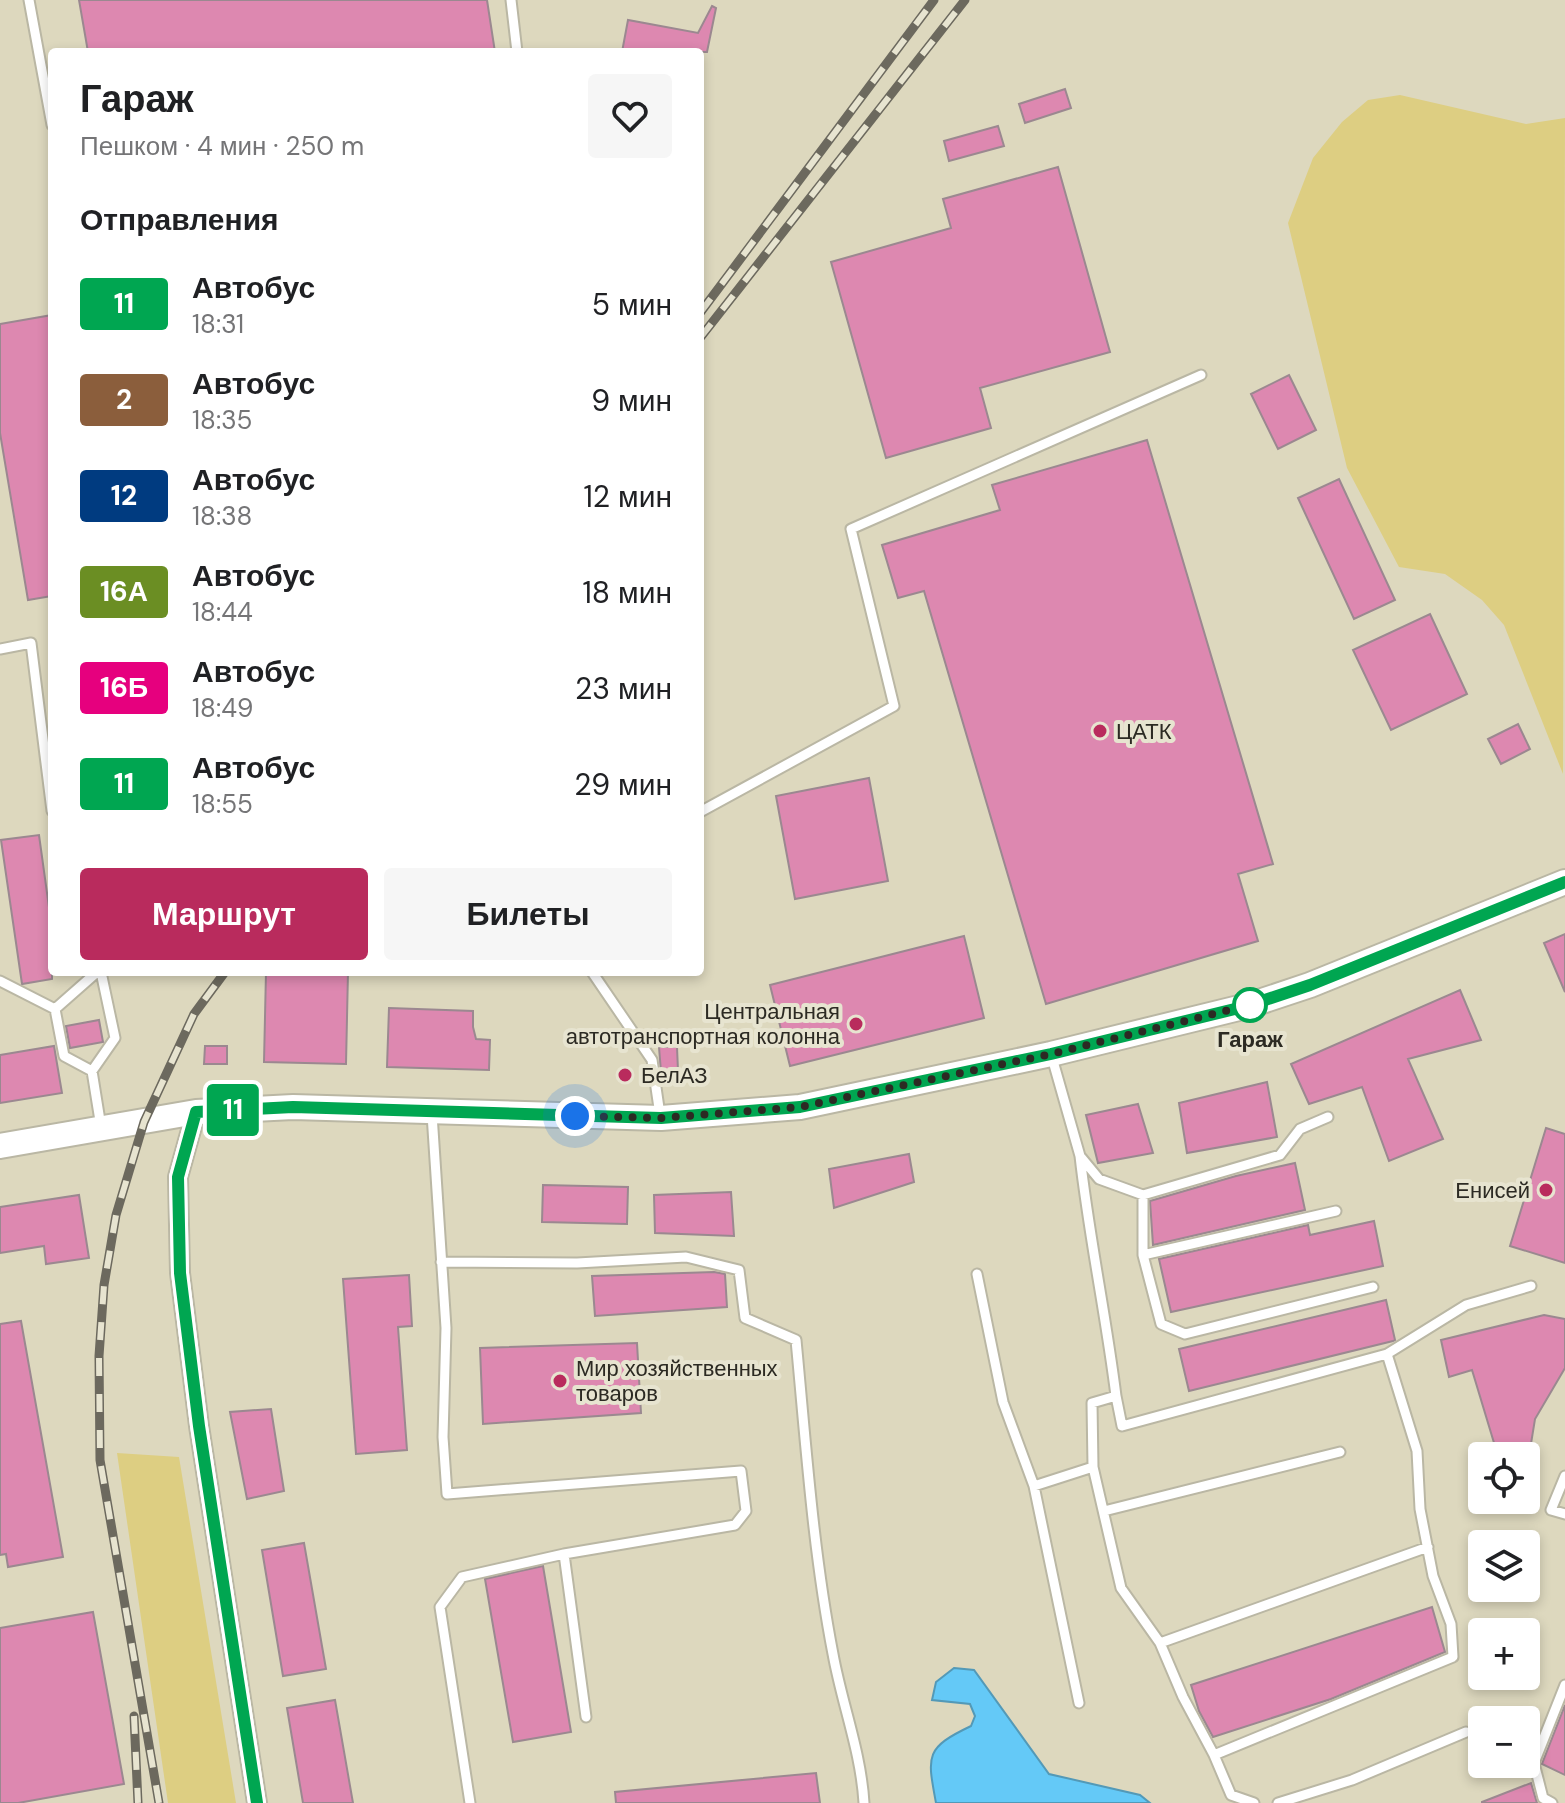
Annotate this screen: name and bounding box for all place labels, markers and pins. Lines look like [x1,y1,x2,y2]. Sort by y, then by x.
place label: ЦАТК [1116,717,1172,746]
marker: ЦАТК [1091,722,1109,740]
marker: Гараж [1233,988,1267,1022]
place label: Центральная автотранспортная колонна [566,997,841,1051]
marker: Центральная автотранспортная колонна [847,1015,865,1033]
place label: Гараж [1217,1025,1283,1054]
place label: БелАЗ [641,1061,708,1090]
marker: БелАЗ [616,1066,634,1084]
place label: Енисей [1455,1176,1530,1205]
marker: Енисей [1537,1181,1555,1199]
place label: Мир хозяйственных товаров [576,1354,778,1408]
marker: Мир хозяйственных товаров [551,1372,569,1390]

